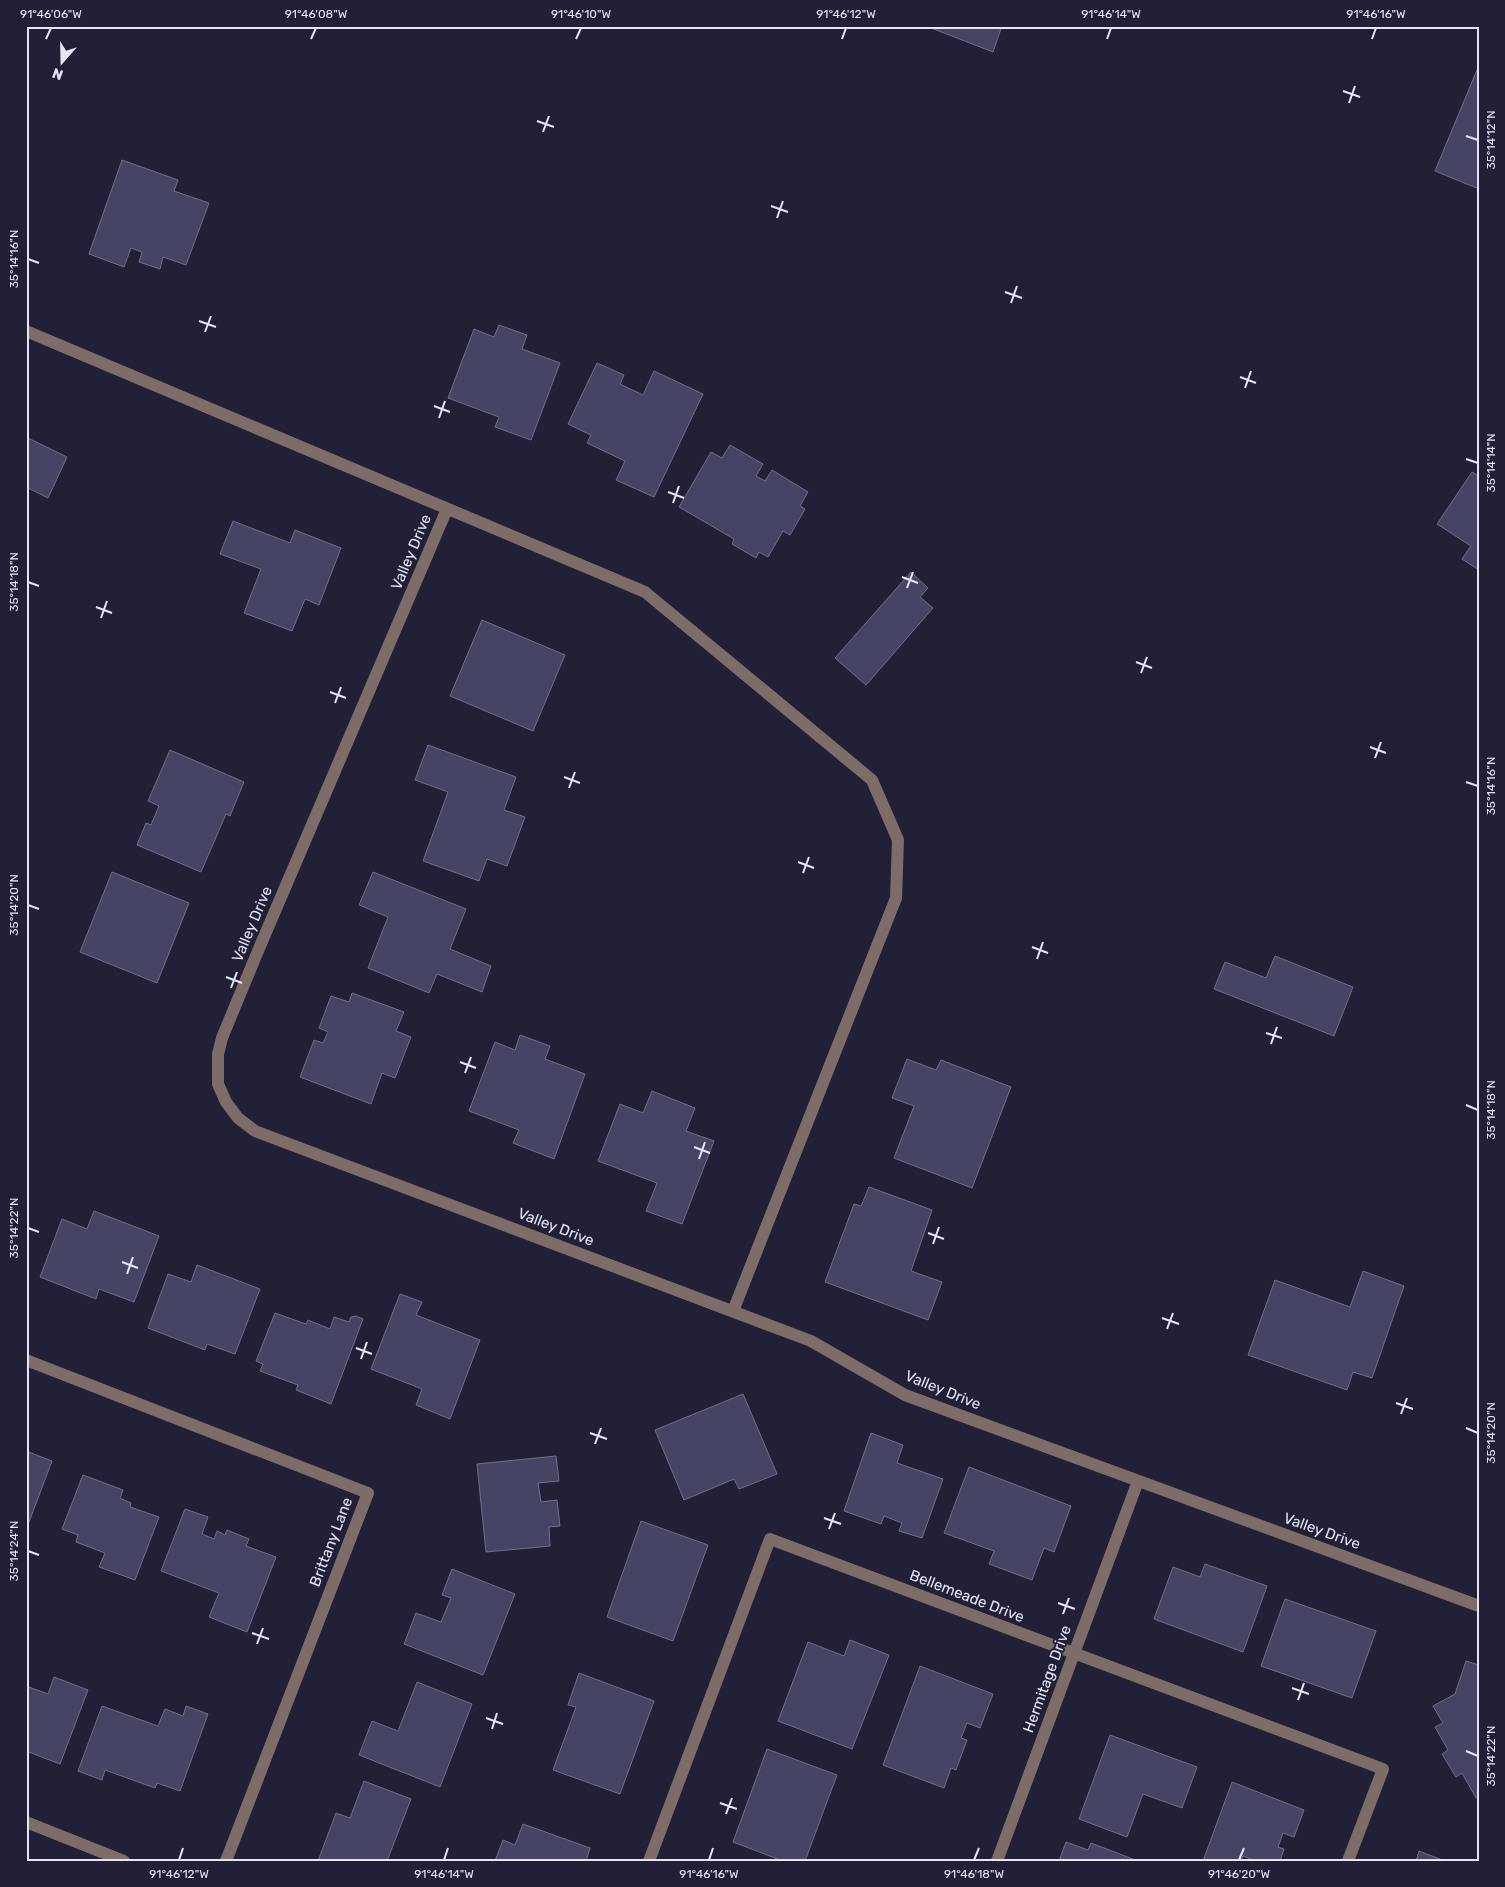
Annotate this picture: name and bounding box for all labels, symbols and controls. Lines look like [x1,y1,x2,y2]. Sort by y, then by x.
text: 91°46'06"W [20,7,82,21]
text: 91°46'08"W [285,7,348,21]
text: 91°46'10"W [551,7,611,21]
text: 91°46'12"W [816,7,876,21]
text: 91°46'14"W [1081,7,1141,21]
text: 91°46'16"W [1346,7,1406,21]
north arrow [38,38,88,88]
text: N [50,64,65,83]
text: 35°14'12"N [1484,111,1498,169]
text: 35°14'16"N [7,230,21,288]
text: 35°14'14"N [1484,433,1498,493]
street label: Valley Drive [387,512,435,592]
text: 35°14'18"N [7,552,21,612]
text: 35°14'16"N [1484,757,1498,815]
text: 35°14'20"N [7,874,21,936]
street label: Valley Drive [228,884,276,964]
text: 35°14'18"N [1484,1080,1498,1140]
text: 35°14'22"N [7,1198,21,1258]
street label: Valley Drive [515,1204,597,1250]
street label: Valley Drive [902,1367,984,1413]
text: 35°14'20"N [1484,1402,1498,1464]
street label: Brittany Lane [306,1495,356,1589]
street label: Valley Drive [1281,1509,1363,1553]
text: 35°14'24"N [7,1521,21,1581]
street label: Bellemeade Drive [907,1566,1027,1626]
street label: Hermitage Drive [1019,1623,1075,1735]
text: 35°14'22"N [1484,1726,1498,1786]
text: 91°46'12"W [149,1867,209,1881]
text: 91°46'14"W [414,1867,474,1881]
text: 91°46'16"W [679,1867,739,1881]
text: 91°46'18"W [944,1867,1004,1881]
text: 91°46'20"W [1208,1867,1270,1881]

